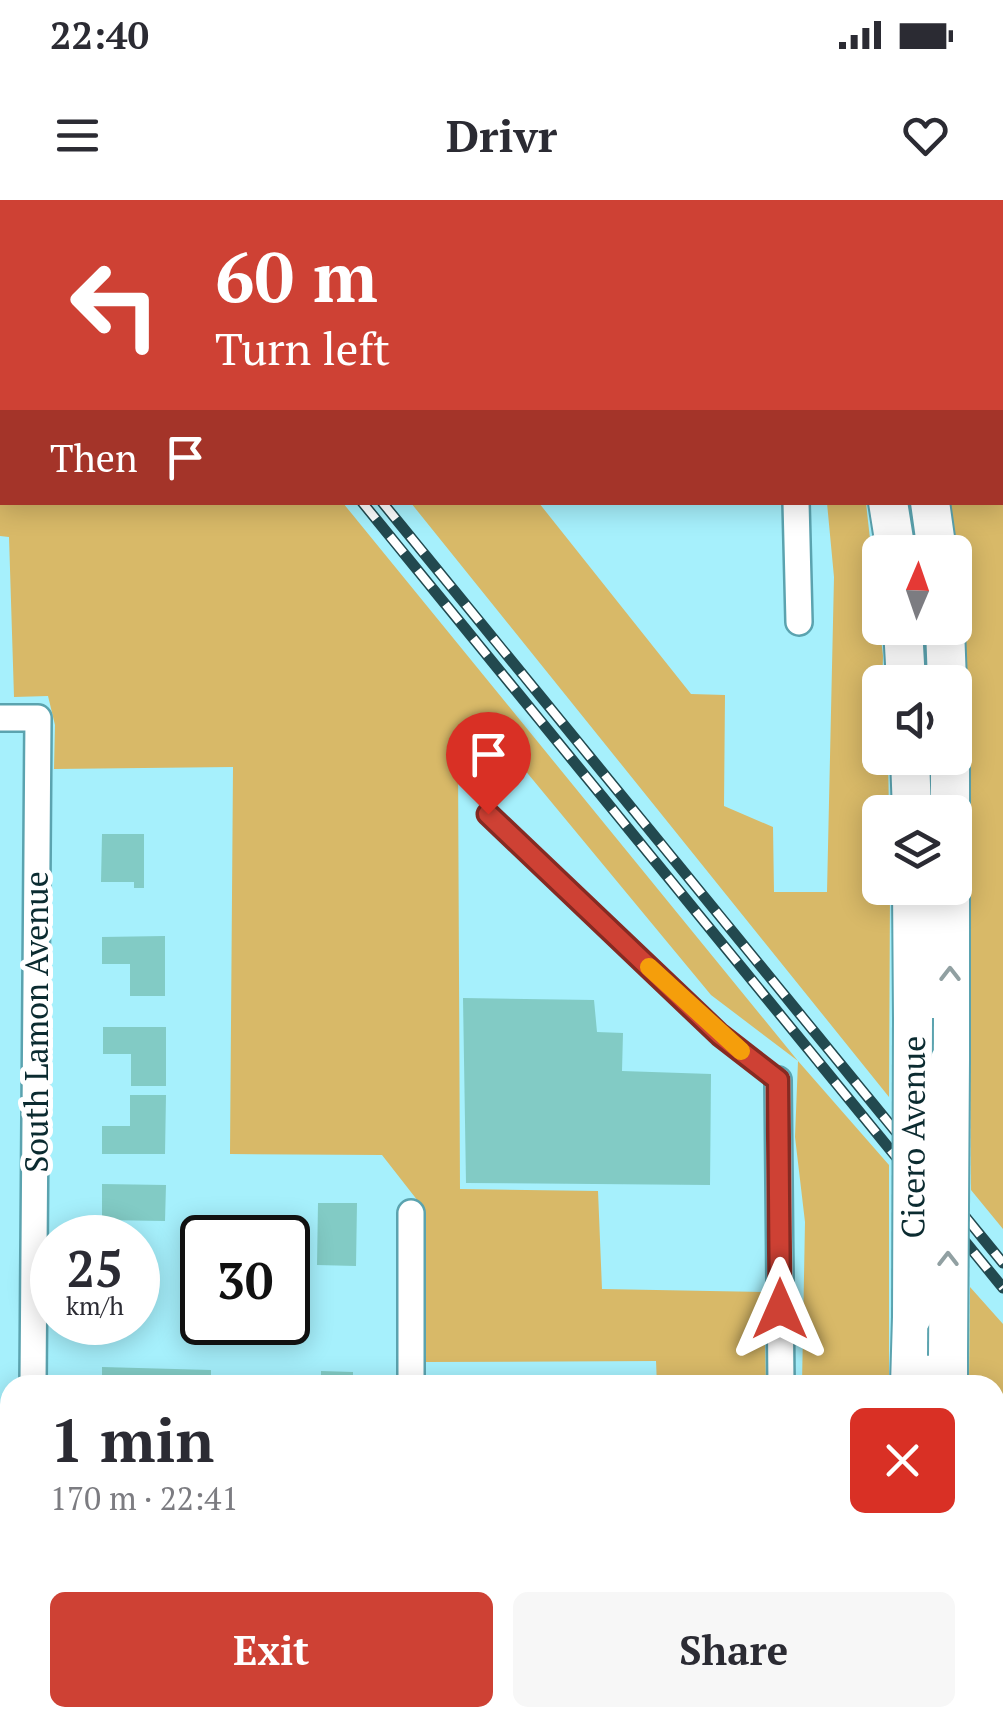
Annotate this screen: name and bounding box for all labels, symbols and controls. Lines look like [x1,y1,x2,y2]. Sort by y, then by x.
text: 22:40 [50,10,149,60]
text: Drivr [446,105,557,165]
icon: menu [50,108,105,163]
icon: heart [898,108,953,163]
text: 60 m [215,229,378,322]
icon: left [50,240,180,370]
text: Turn left [215,318,390,378]
icon: arrive [158,430,213,485]
text: Then [50,433,138,483]
north arrow [862,535,972,645]
map controls [862,535,972,905]
button: sound [862,665,972,775]
pin [446,712,531,815]
icon: arrive [461,727,516,782]
button: layers [862,795,972,905]
street label: South Lamon Avenue [15,871,57,1173]
one-way arrow [939,965,961,980]
street label: Cicero Avenue [891,1036,934,1238]
speed limit sign: 30 [180,1215,310,1345]
text: 25 [67,1235,123,1301]
one-way arrow [938,1250,959,1266]
position arrow [728,1257,832,1361]
text: km/h [66,1289,124,1322]
text: 1 min [50,1400,214,1479]
button: close [850,1408,955,1513]
text: 170 m · 22:41 [50,1477,238,1519]
button: Exit [50,1592,493,1707]
button: Share [513,1592,955,1707]

